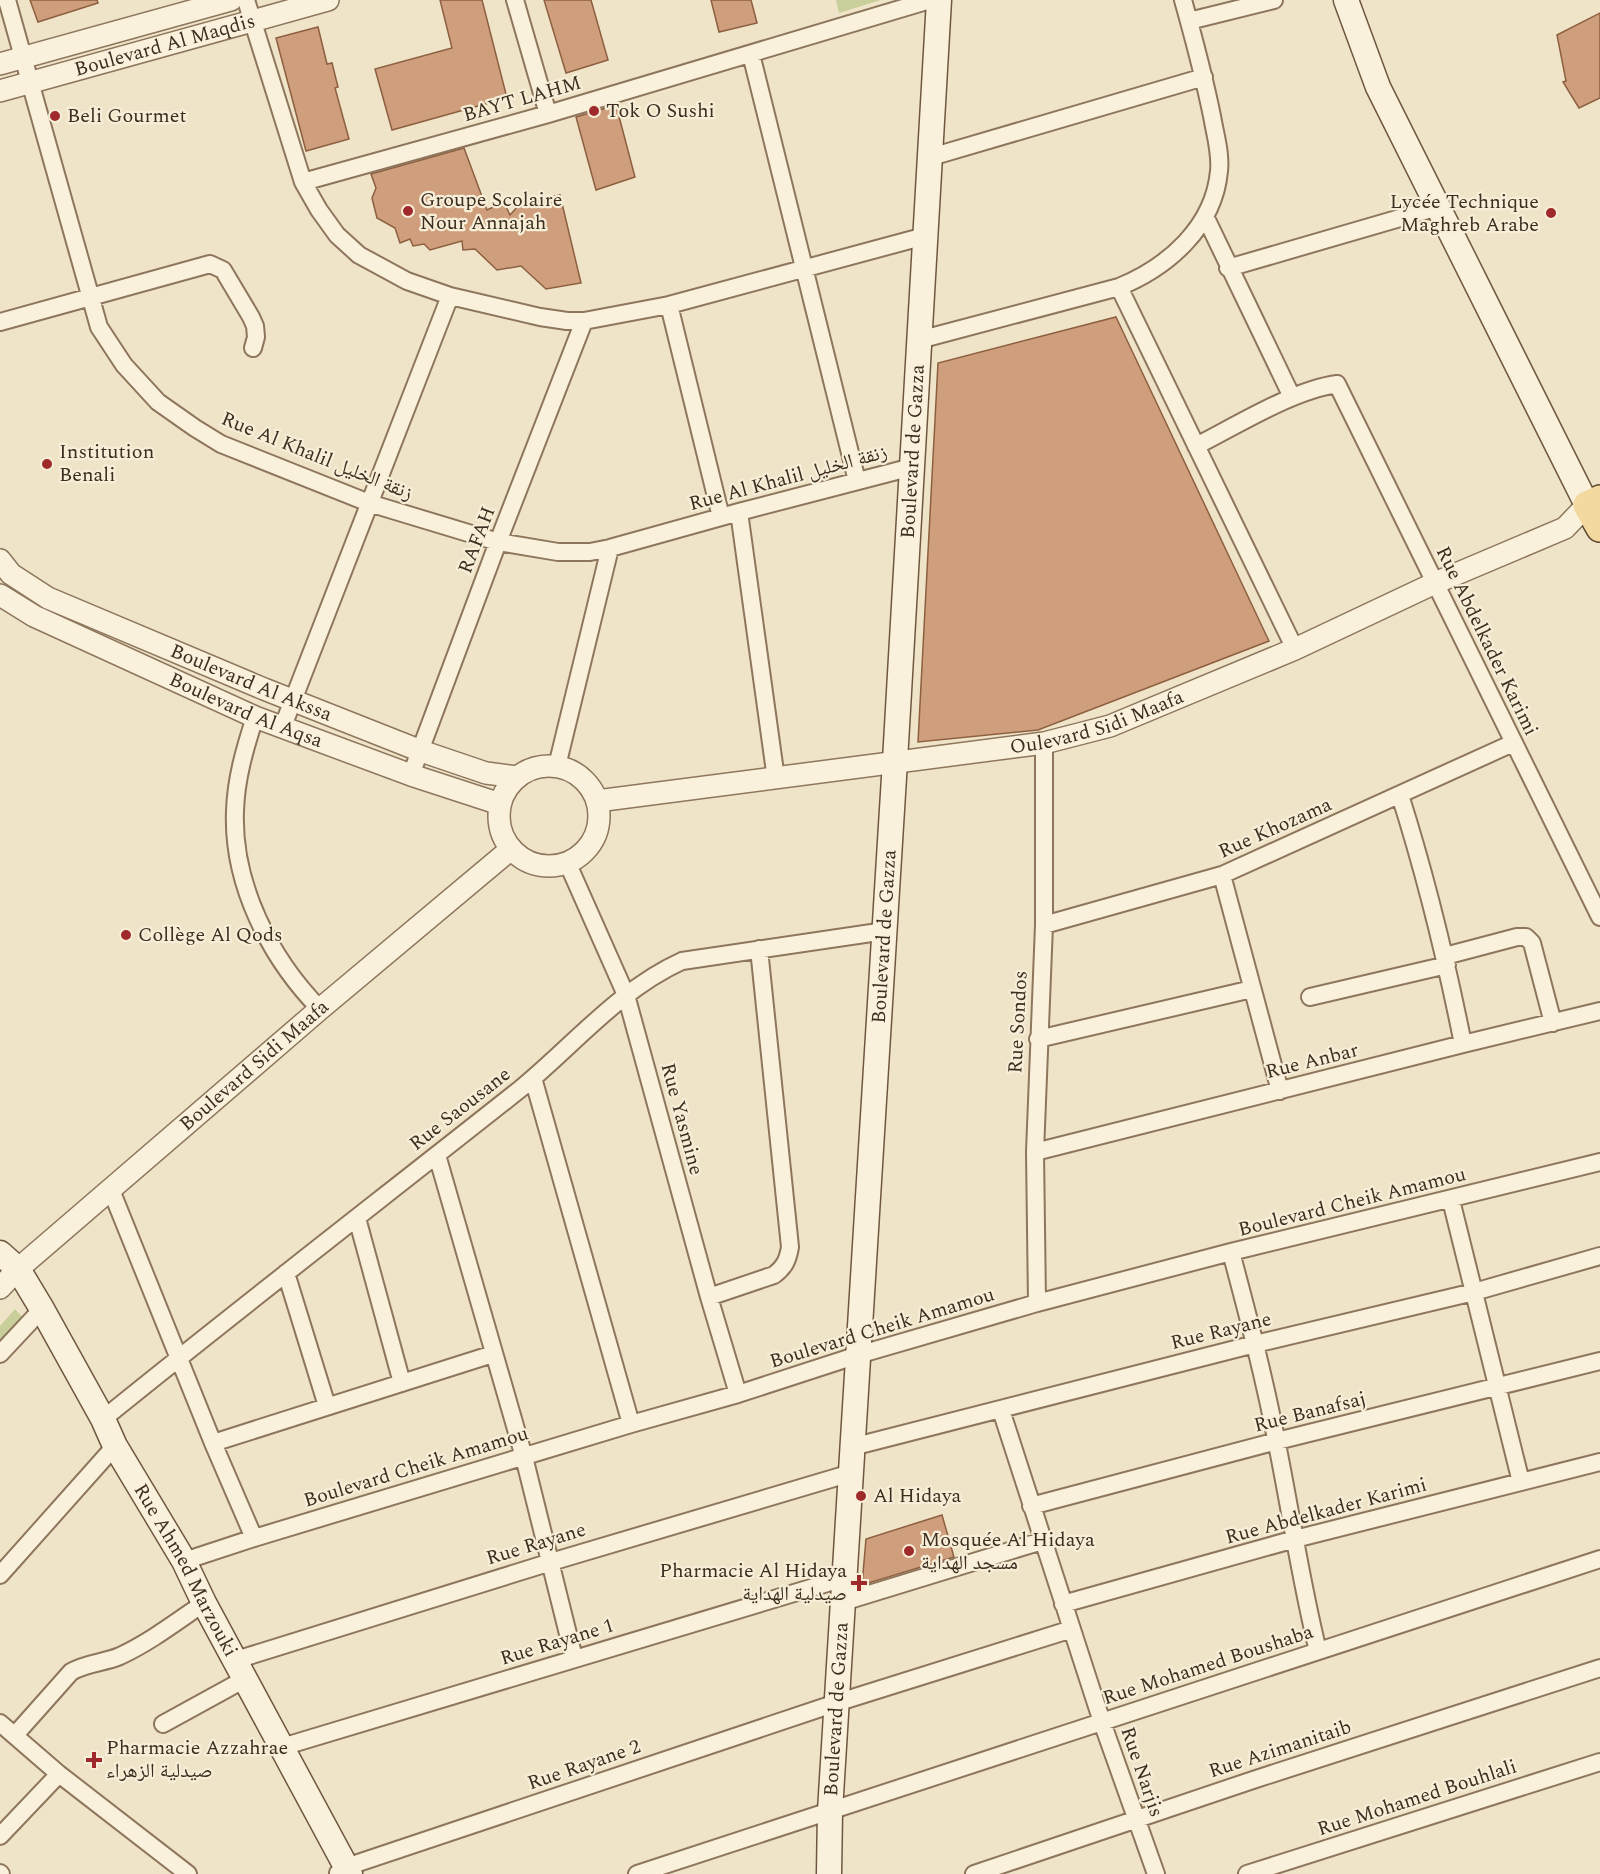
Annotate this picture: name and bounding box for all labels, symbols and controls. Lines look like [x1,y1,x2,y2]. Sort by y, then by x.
street label: Boulevard Al Maqdis [71,6,259,85]
street label: BAYT LAHM [459,68,585,130]
place label: Tok O Sushi [606,96,715,126]
place label: Beli Gourmet [67,101,186,131]
marker: Tok O Sushi [587,104,601,118]
marker: Beli Gourmet [48,109,62,123]
place label: Groupe Scolaire Nour Annajah [420,185,562,238]
place label: Lycée Technique Maghreb Arabe [1390,187,1539,240]
marker: Groupe Scolaire Nour Annajah [401,204,415,218]
marker: Lycée Technique Maghreb Arabe [1544,206,1558,220]
street label: Boulevard de Gazza [893,363,933,539]
street label: Rue Al Khalil زنقة الخليل [217,404,417,508]
place label: Institution Benali [59,437,154,490]
street label: Rue Al Khalil زنقة الخليل [685,437,891,519]
marker: Institution Benali [40,457,54,471]
street label: RAFAH [450,502,504,578]
street label: Rue Abdelkader Karimi [1428,541,1546,741]
street label: Boulevard Al Akssa [165,636,337,729]
street label: Boulevard Al Aqsa [164,665,327,756]
street label: Oulevard Sidi Maafa [1008,682,1189,762]
street label: Rue Khozama [1213,789,1337,866]
street label: Boulevard de Gazza [864,848,904,1025]
place label: Collège Al Qods [138,920,283,950]
marker: Collège Al Qods [119,928,133,942]
street label: Rue Sondos [1000,970,1036,1074]
street label: Boulevard Sidi Maafa [173,992,336,1139]
street label: Rue Anbar [1262,1035,1362,1087]
street label: Rue Yasmine [653,1059,711,1179]
street label: Rue Saousane [403,1060,517,1158]
street label: Boulevard Cheik Amamou [1235,1159,1469,1245]
street label: Boulevard Cheik Amamou [766,1279,998,1377]
street label: Rue Rayane [1167,1304,1275,1358]
street label: Rue Banafsaj [1251,1384,1369,1440]
street label: Boulevard Cheik Amamou [300,1418,532,1516]
street label: Rue Abdelkader Karimi [1222,1470,1430,1552]
street label: Rue Ahmed Marzouki [126,1478,245,1662]
place label: Al Hidaya [873,1481,962,1511]
marker: Al Hidaya [854,1489,868,1503]
street label: Rue Rayane [482,1515,590,1573]
place label: Mosquée Al Hidaya مسجد الهداية [921,1525,1095,1578]
marker: Mosquée Al Hidaya مسجد الهداية [902,1544,916,1558]
place label: Pharmacie Al Hidaya صيدلية الهداية [659,1556,847,1609]
marker: Pharmacie Al Hidaya صيدلية الهداية [852,1576,866,1590]
street label: Rue Rayane 1 [496,1610,618,1674]
street label: Rue Mohamed Boushaba [1099,1617,1317,1713]
street label: Boulevard de Gazza [816,1621,857,1797]
street label: Rue Azimanitaib [1205,1712,1355,1786]
street label: Rue Narjis [1113,1723,1171,1821]
street label: Rue Rayane 2 [523,1732,645,1798]
place label: Pharmacie Azzahrae صيدلية الزهراء [106,1733,288,1786]
street label: Rue Mohamed Bouhlali [1313,1752,1521,1844]
marker: Pharmacie Azzahrae صيدلية الزهراء [87,1753,101,1767]

